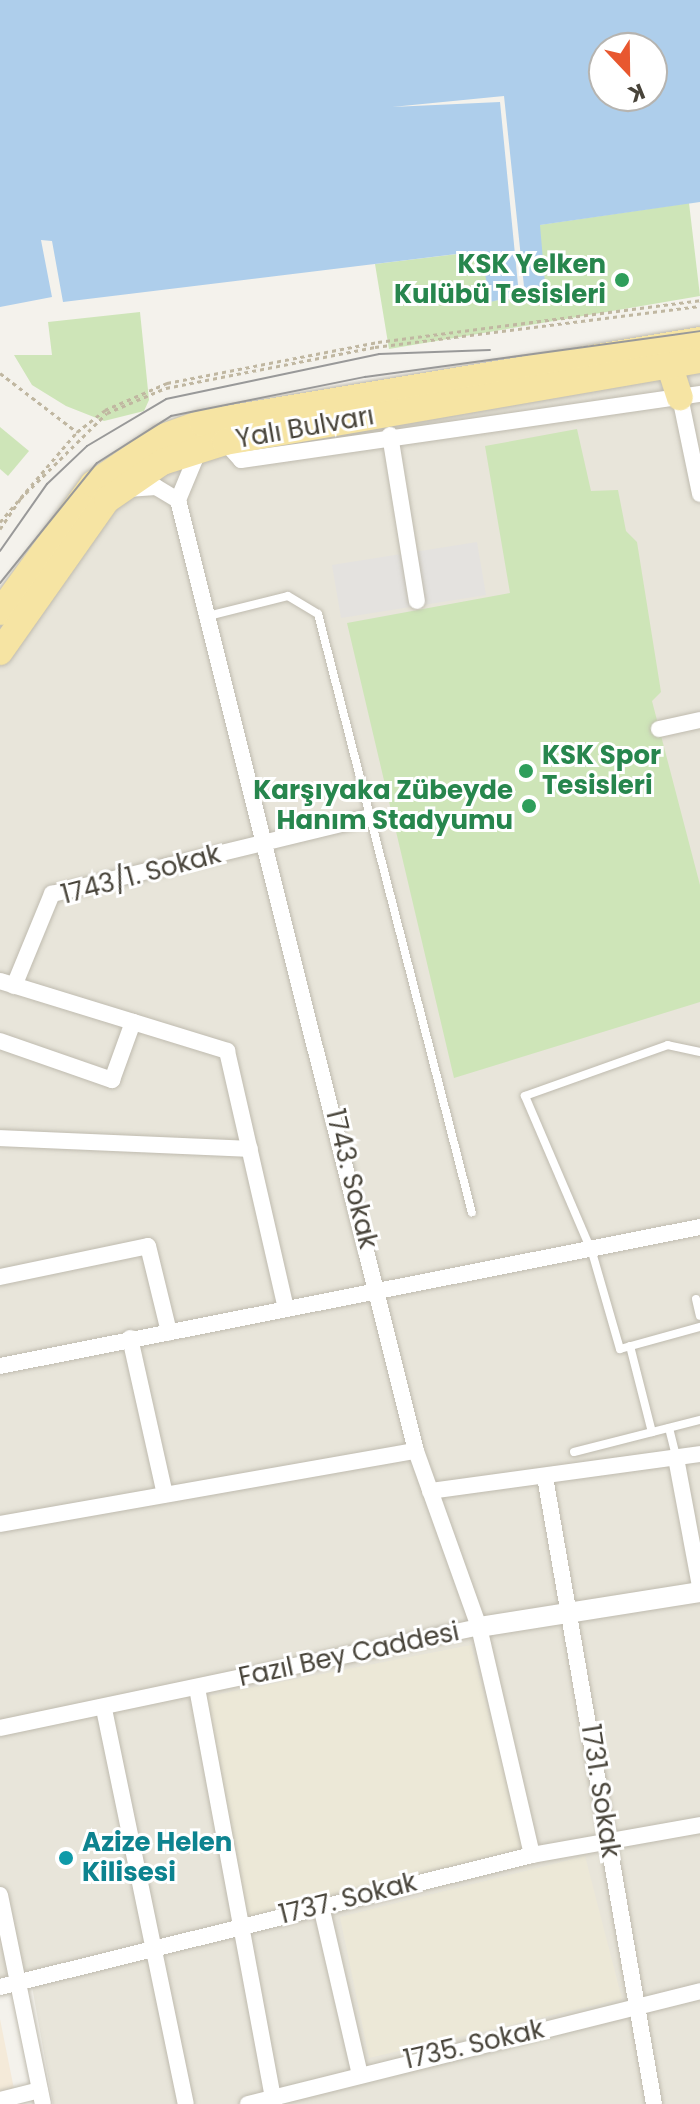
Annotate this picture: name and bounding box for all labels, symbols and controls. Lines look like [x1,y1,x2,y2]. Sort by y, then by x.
north arrow [588,32,668,112]
text: K [624,76,649,110]
place label: KSK Yelken Kulübü Tesisleri [394,249,606,310]
marker: KSK Yelken Kulübü Tesisleri [613,271,631,289]
street label: Yalı Bulvarı [233,401,377,455]
place label: KSK Spor Tesisleri [542,740,661,802]
marker: KSK Spor Tesisleri [517,762,535,780]
place label: Karşıyaka Zübeyde Hanım Stadyumu [253,775,513,836]
marker: Karşıyaka Zübeyde Hanım Stadyumu [520,797,538,815]
street label: 1743/1. Sokak [58,839,224,911]
street label: 1743. Sokak [319,1106,383,1252]
street label: Fazıl Bey Caddesi [236,1616,462,1694]
street label: 1731. Sokak [574,1722,626,1860]
place label: Azize Helen Kilisesi [82,1827,232,1888]
marker: Azize Helen Kilisesi [57,1849,75,1867]
street label: 1737. Sokak [276,1867,420,1931]
street label: 1735. Sokak [401,2014,547,2076]

